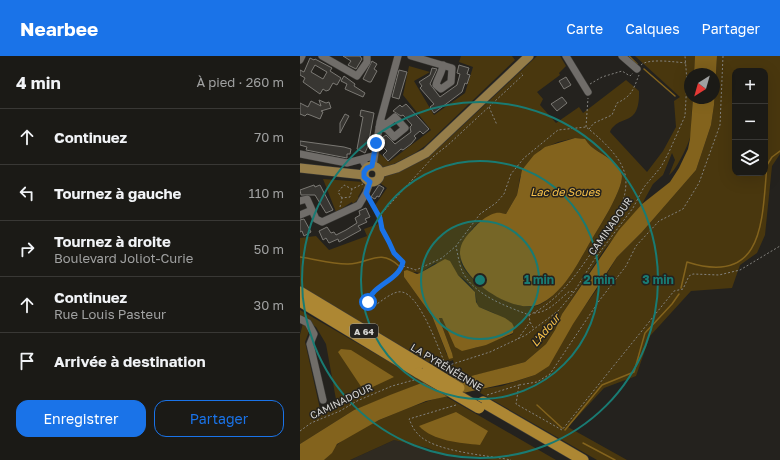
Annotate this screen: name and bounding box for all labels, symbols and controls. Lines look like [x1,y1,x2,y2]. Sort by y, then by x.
text: Nearbee [20,17,98,40]
text: Carte [566,20,603,37]
text: Calques [625,20,680,37]
text: Partager [702,20,760,37]
north arrow [684,68,720,104]
map controls [732,68,768,176]
button: + [732,68,768,104]
text: 4 min [16,72,61,93]
text: À pied · 260 m [196,74,284,90]
button: − [732,104,768,140]
icon: ahead [16,126,38,148]
text: Continuez [54,128,127,146]
text: 70 m [254,129,284,145]
route end [367,134,385,152]
button: layers [732,140,768,176]
icon: left [16,182,38,204]
text: Tournez à gauche [54,184,181,202]
text: 110 m [249,185,284,201]
water label: Lac de Soues [530,185,601,198]
street label: CAMINADOUR [586,195,634,257]
text: Tournez à droite [54,232,171,250]
icon: right [16,238,38,260]
text: 50 m [254,241,284,257]
text: Boulevard Joliot-Curie [54,250,193,266]
text: 1 min [524,272,554,287]
text: 2 min [583,272,615,287]
text: 3 min [642,272,674,287]
centre of rings [473,273,487,287]
text: Continuez [54,288,127,306]
route start [359,293,377,311]
icon: ahead [16,294,38,316]
text: 30 m [254,297,284,313]
text: Rue Louis Pasteur [54,306,166,322]
water label: L'Adour [528,310,563,349]
road number: A 64 [350,324,378,338]
street label: LA PYRÉNÉENNE [409,341,485,393]
icon: arrive [16,350,38,372]
text: Arrivée à destination [54,352,206,370]
street label: CAMINADOUR [308,381,374,421]
button: Enregistrer [16,400,146,437]
button: Partager [154,400,284,437]

